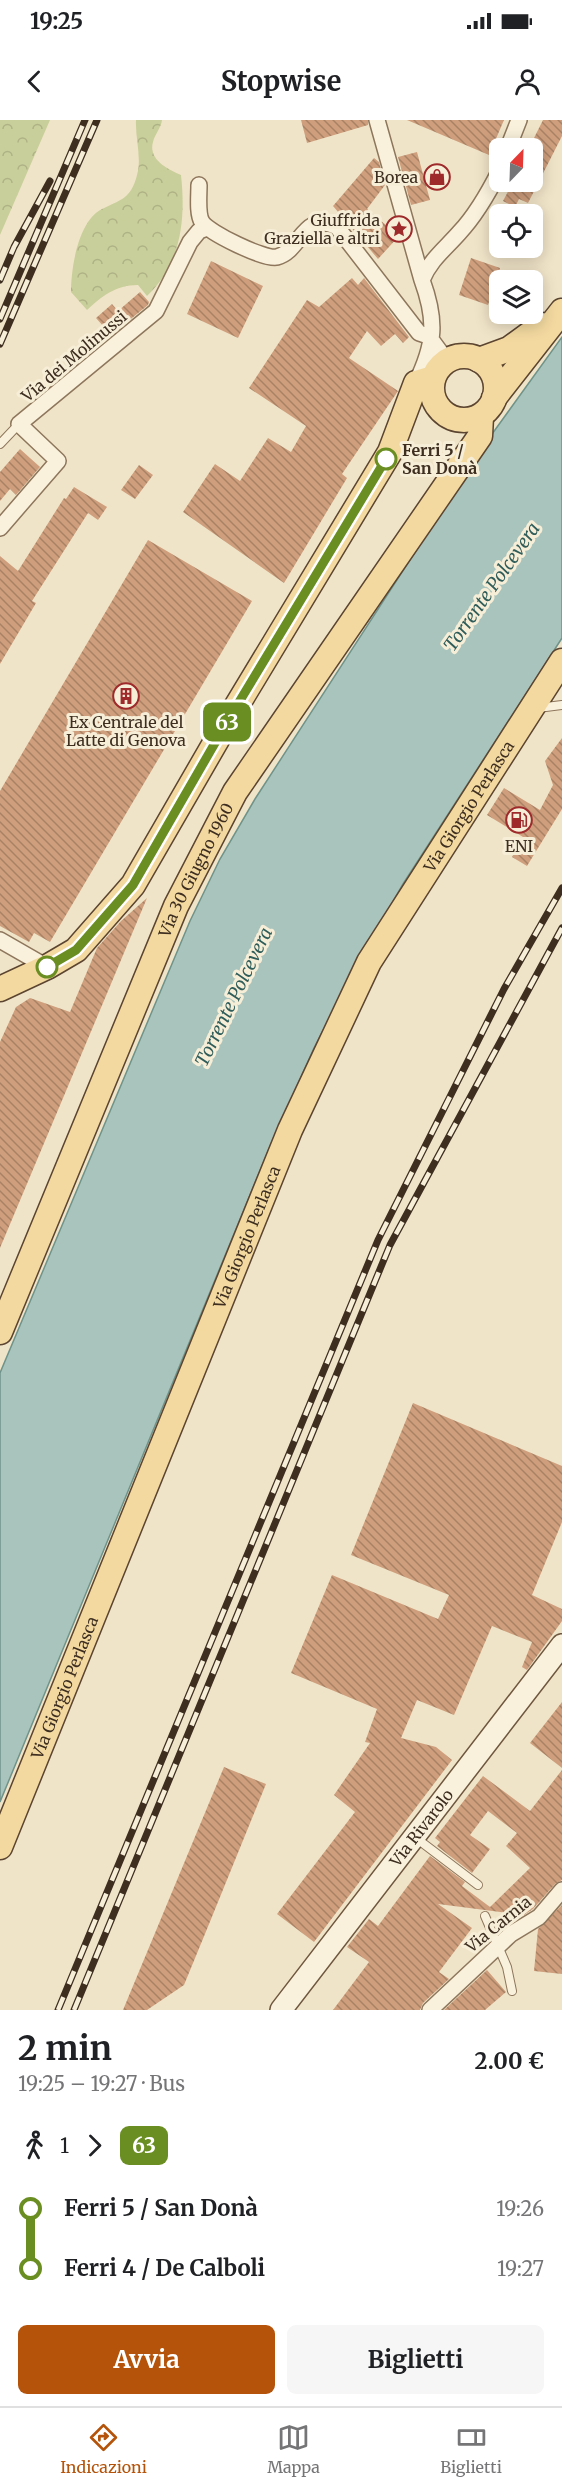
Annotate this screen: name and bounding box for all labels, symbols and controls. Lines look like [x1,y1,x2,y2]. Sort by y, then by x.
text: 19:25 [30,7,83,35]
text: Stopwise [221,64,341,98]
icon: back [18,65,51,98]
icon: person [511,65,544,98]
north arrow [489,138,543,192]
map controls [489,138,543,324]
shop icon: Borea [422,162,452,192]
place label: Borea [374,167,418,187]
button: locate [489,204,543,258]
place label: Giuffrida Graziella e altri [264,210,380,248]
place icon: Giuffrida Graziella e altri [384,214,414,244]
button: layers [489,270,543,324]
street label: Via dei Molinussi [17,306,131,406]
place label: Ferri 5 / San Donà [402,440,477,478]
marker: Ferri 5 / San Donà [375,448,397,470]
water label: Torrente Polcevera [439,518,545,656]
building icon: Ex Centrale del Latte di Genova [111,681,141,711]
line badge: 63 [200,702,254,742]
text: 63 [215,709,239,736]
place label: Ex Centrale del Latte di Genova [66,712,186,750]
street label: Via Giorgio Perlasca [419,737,519,877]
street label: Via 30 Giugno 1960 [154,800,238,941]
fuel station icon: ENI [504,805,534,835]
place label: ENI [505,836,533,856]
water label: Torrente Polcevera [190,923,277,1070]
unlabelled marker [36,956,58,978]
street label: Via Giorgio Perlasca [209,1162,285,1312]
street label: Via Giorgio Perlasca [26,1613,102,1763]
street label: Via Rivarolo [385,1785,457,1871]
street label: Via Carnia [460,1891,535,1957]
text: 2 min [18,2028,112,2069]
text: 2.00 € [475,2047,544,2075]
text: 19:25 – 19:27 · Bus [18,2071,185,2096]
icon: walk [18,2129,51,2162]
icon: forward [78,2129,111,2162]
text: 63 [132,2132,156,2159]
text: 1 [60,2133,69,2158]
text: Ferri 5 / San Donà [64,2194,258,2222]
text: 19:26 [496,2196,544,2221]
text: Ferri 4 / De Calboli [64,2254,265,2282]
text: 19:27 [497,2256,544,2281]
button: Avvia [18,2325,275,2394]
button: Biglietti [287,2325,544,2394]
tab: Indicazioni [60,2421,147,2477]
tab: Mappa [267,2421,320,2477]
tab: Biglietti [440,2421,502,2477]

